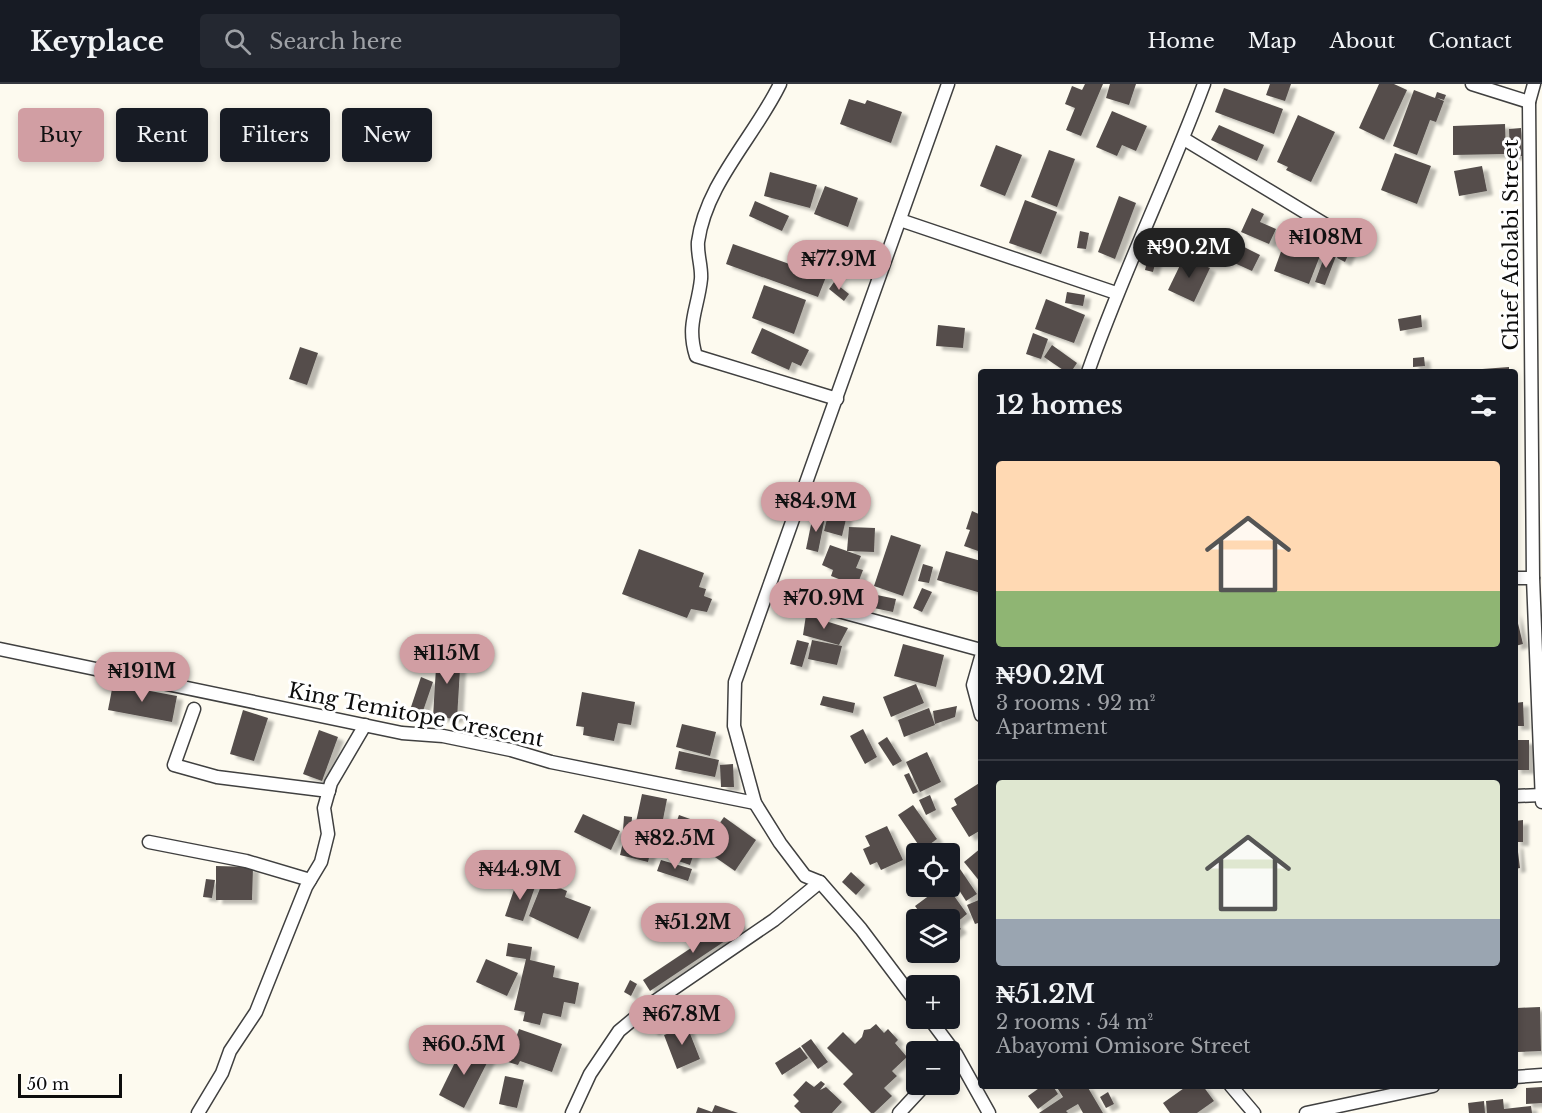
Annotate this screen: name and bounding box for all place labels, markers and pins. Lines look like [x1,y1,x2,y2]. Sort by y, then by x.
pin: ₦108M [1284,218,1368,269]
pin: ₦90.2M [1140,228,1238,279]
pin: ₦77.9M [790,240,888,291]
pin: ₦84.9M [767,482,865,533]
pin: ₦70.9M [775,579,873,630]
pin: ₦115M [405,634,489,685]
pin: ₦191M [100,652,184,703]
pin: ₦82.5M [626,819,724,870]
pin: ₦44.9M [471,850,569,901]
pin: ₦51.2M [644,903,742,954]
pin: ₦67.8M [633,995,731,1046]
pin: ₦60.5M [415,1025,513,1076]

